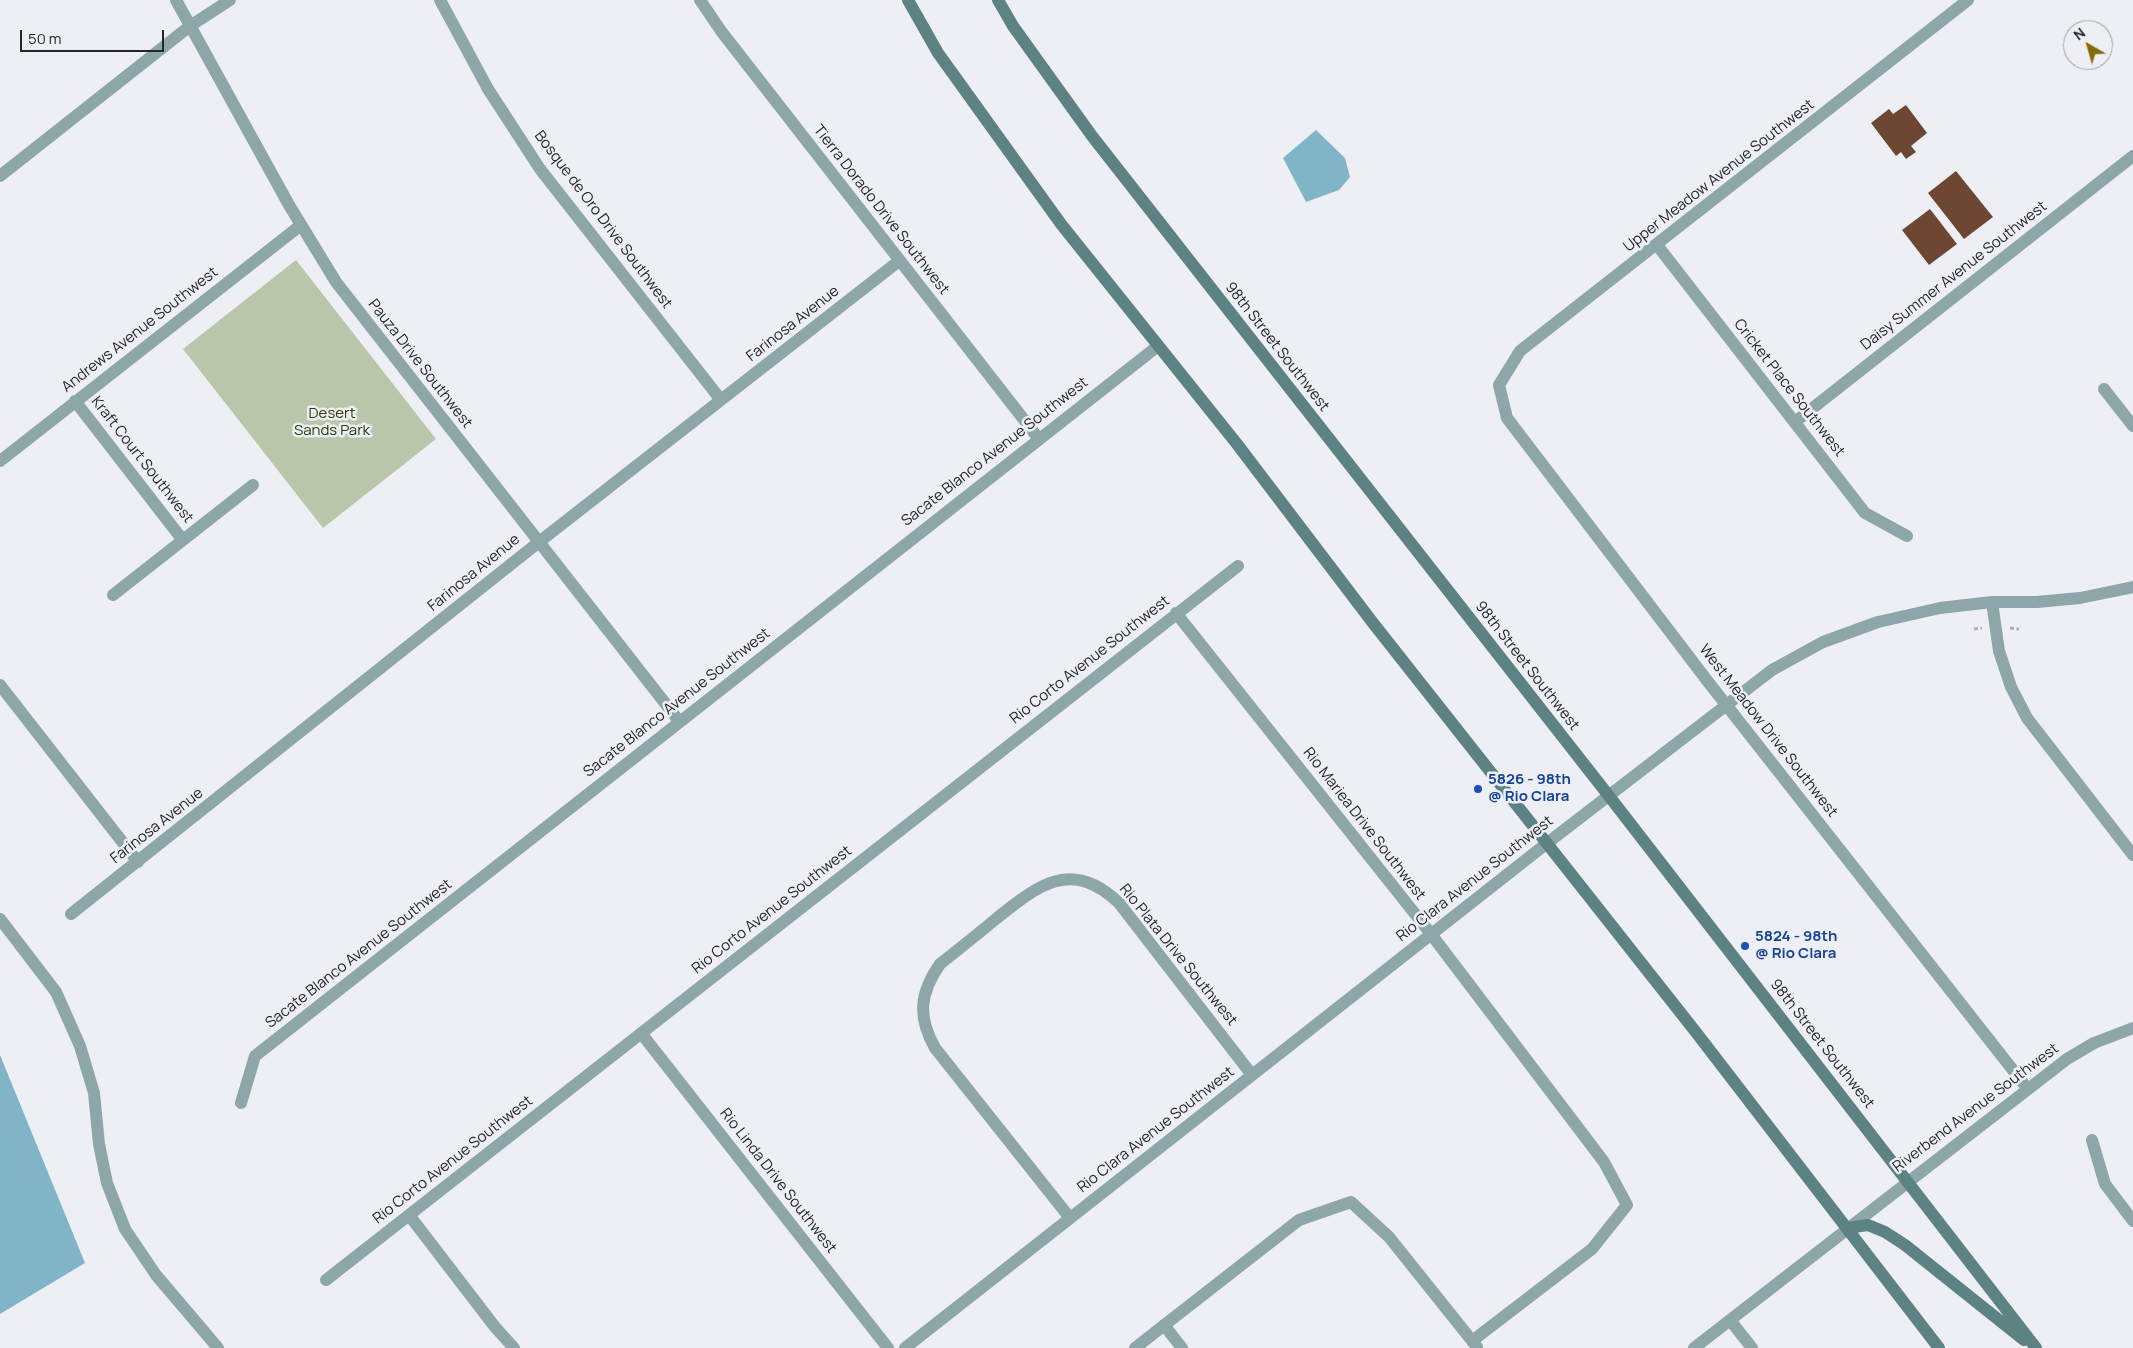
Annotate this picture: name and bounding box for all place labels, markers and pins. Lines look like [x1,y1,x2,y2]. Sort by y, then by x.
place label: 5826 - 98th @ Rio Clara [1488,771,1571,806]
marker: 5826 - 98th @ Rio Clara [1472,783,1484,795]
place label: 5824 - 98th @ Rio Clara [1755,928,1837,963]
marker: 5824 - 98th @ Rio Clara [1739,940,1751,952]

